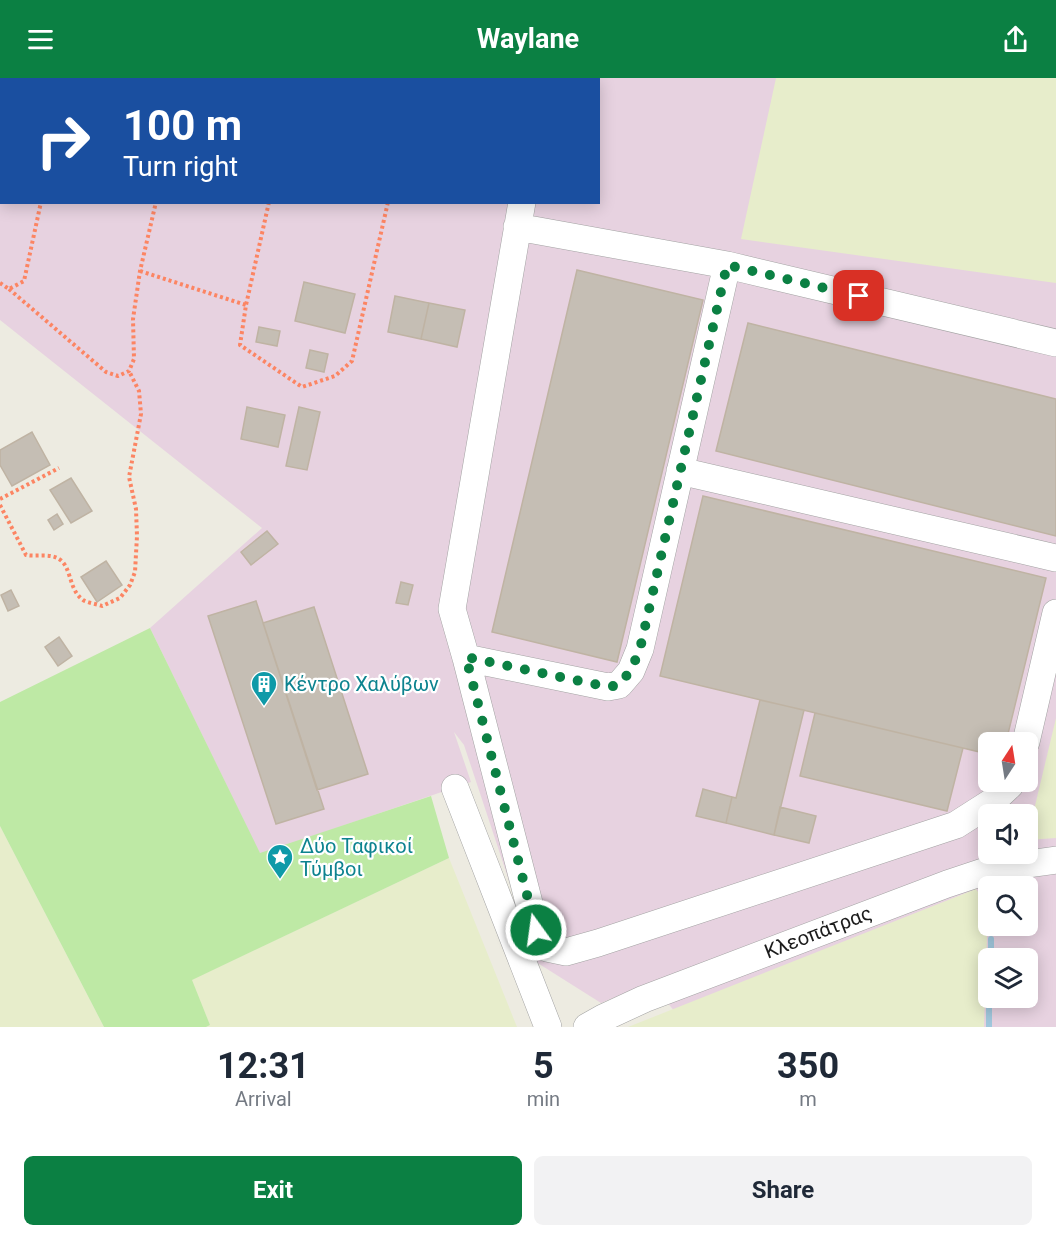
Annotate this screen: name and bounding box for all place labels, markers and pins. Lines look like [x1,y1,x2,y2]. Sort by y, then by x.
pin [833,270,884,321]
building icon: Κέντρο Χαλύβων [249,669,279,707]
place label: Κέντρο Χαλύβων [284,672,439,696]
place label: Δύο Ταφικοί Τύμβοι [300,834,413,881]
place icon: Δύο Ταφικοί Τύμβοι [265,842,295,880]

